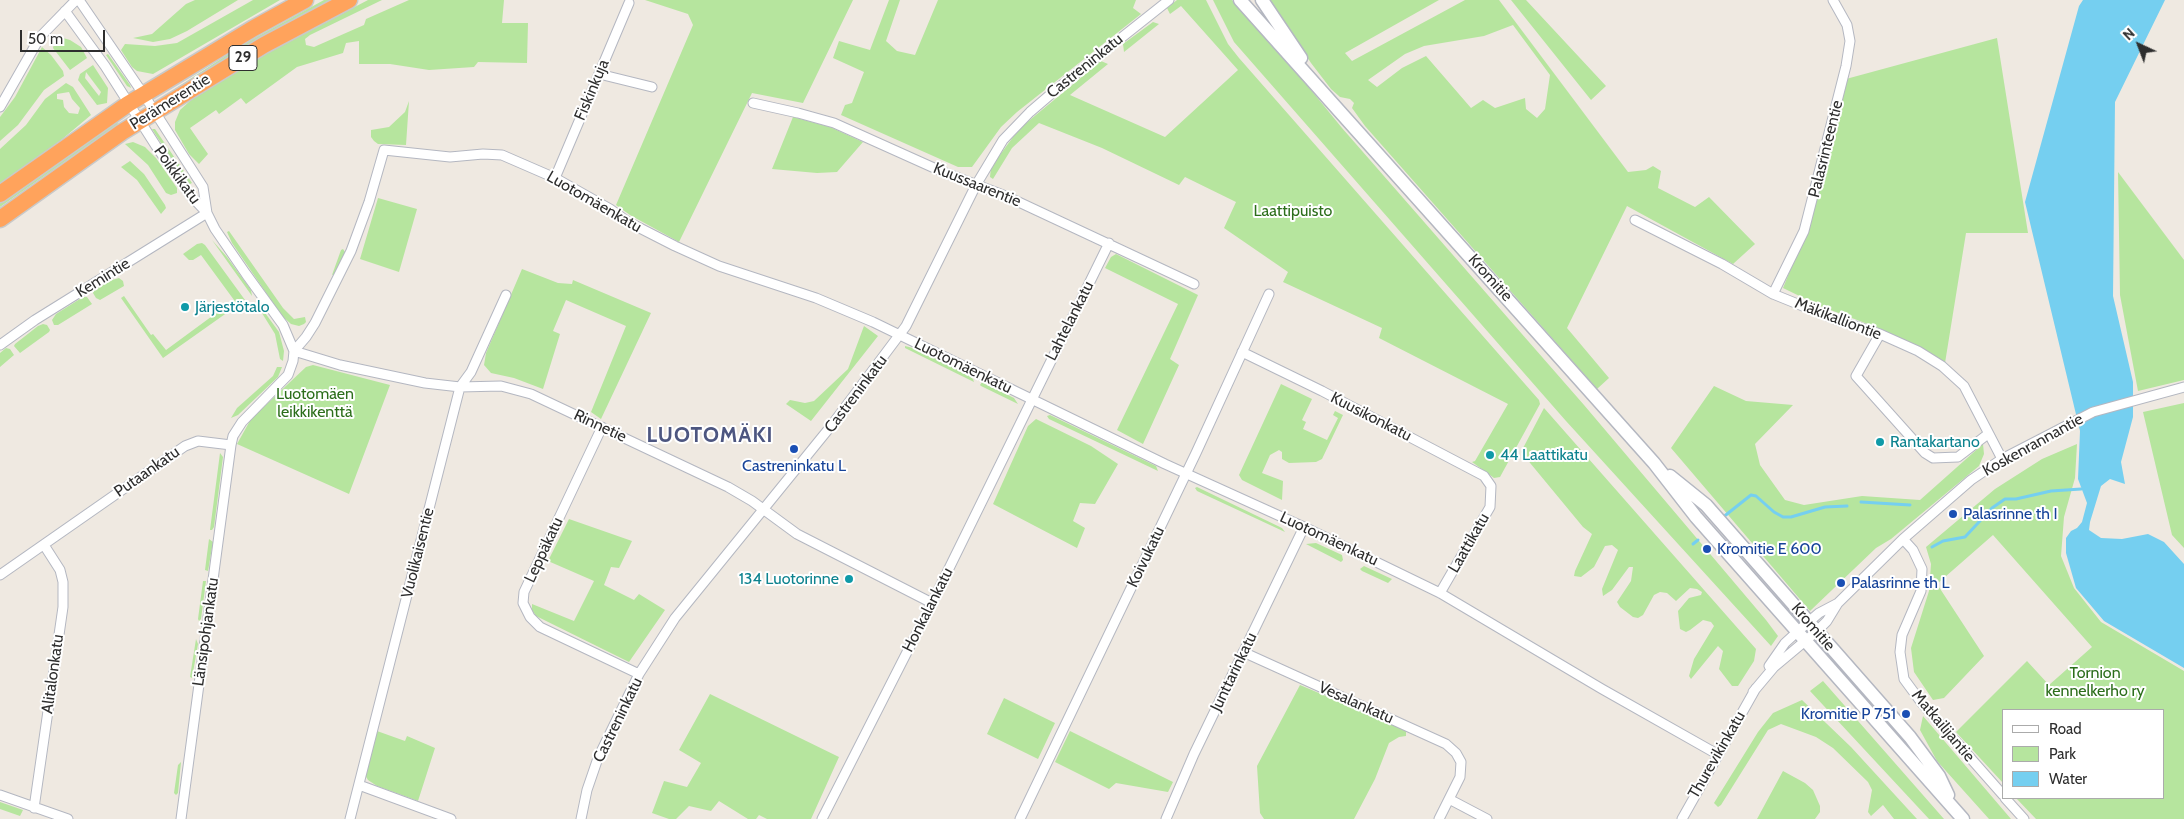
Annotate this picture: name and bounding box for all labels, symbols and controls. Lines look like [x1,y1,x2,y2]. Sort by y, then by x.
scale bar [22,20,108,52]
north arrow [2114,20,2164,70]
text: N [2119,24,2139,44]
text: 50 m [28,30,63,48]
street label: Castreninkatu [1043,30,1127,102]
road number: 29 [229,46,257,70]
street label: Fiskinkuja [571,57,613,123]
street label: Perämerentie [126,70,214,134]
street label: Palasrinteentie [1805,98,1847,200]
street label: Poikkikatu [149,142,205,208]
street label: Kuussaarentie [930,159,1024,211]
street label: Luotomäenkatu [543,167,645,237]
park label: Laattipuisto [1254,201,1332,221]
street label: Kromitie [1464,250,1516,306]
street label: Kemintie [73,254,133,302]
street label: Lahtelankatu [1042,278,1098,364]
street label: Mäkikalliontie [1792,294,1884,344]
place label: Järjestötalo [195,297,269,317]
marker: Järjestötalo [179,301,191,313]
street label: Luotomäenkatu [911,334,1015,398]
street label: Castreninkatu [821,351,891,437]
park label: Luotomäen leikkikenttä [276,384,354,422]
street label: Kuusikonkatu [1327,388,1415,446]
street label: Rinnetie [571,405,629,447]
street label: Koskenrannantie [1979,409,2087,481]
district label: LUOTOMÄKI [645,423,775,449]
place label: Rantakartano [1890,432,1980,452]
marker: Rantakartano [1874,436,1886,448]
street label: Putaankatu [111,442,183,502]
marker: Castreninkatu L [788,443,800,455]
place label: 44 Laattikatu [1500,445,1588,465]
marker: 44 Laattikatu [1484,449,1496,461]
place label: Castreninkatu L [742,456,846,476]
place label: Palasrinne th I [1963,504,2058,524]
street label: Vuolikaisentie [398,506,438,600]
street label: Luotomäenkatu [1277,508,1381,570]
marker: Palasrinne th I [1947,508,1959,520]
street label: Laattikatu [1444,510,1494,576]
street label: Leppäkatu [521,514,567,586]
street label: Koivukatu [1123,523,1169,591]
place label: Kromitie E 600 [1717,539,1822,559]
marker: Kromitie E 600 [1701,543,1713,555]
street label: Honkalankatu [898,564,958,656]
place label: 134 Luotorinne [739,569,839,589]
marker: 134 Luotorinne [843,573,855,585]
place label: Palasrinne th L [1851,573,1949,593]
street label: Länsipohjankatu [189,576,223,688]
marker: Palasrinne th L [1835,577,1847,589]
street label: Kromitie [1787,599,1839,655]
street label: Junttarinkatu [1207,629,1261,715]
street label: Alitalonkatu [38,633,68,715]
park label: Tornion kennelkerho ry [2045,663,2145,701]
street label: Castreninkatu [589,674,647,766]
street label: Vesalankatu [1316,678,1396,728]
street label: Matkailijantie [1907,686,1979,766]
place label: Kromitie P 751 [1801,704,1896,724]
street label: Thurevikinkatu [1684,708,1750,802]
marker: Kromitie P 751 [1900,708,1912,720]
legend [2002,709,2164,799]
text: Road [2049,720,2082,738]
text: Park [2049,745,2076,763]
text: Water [2049,770,2087,788]

